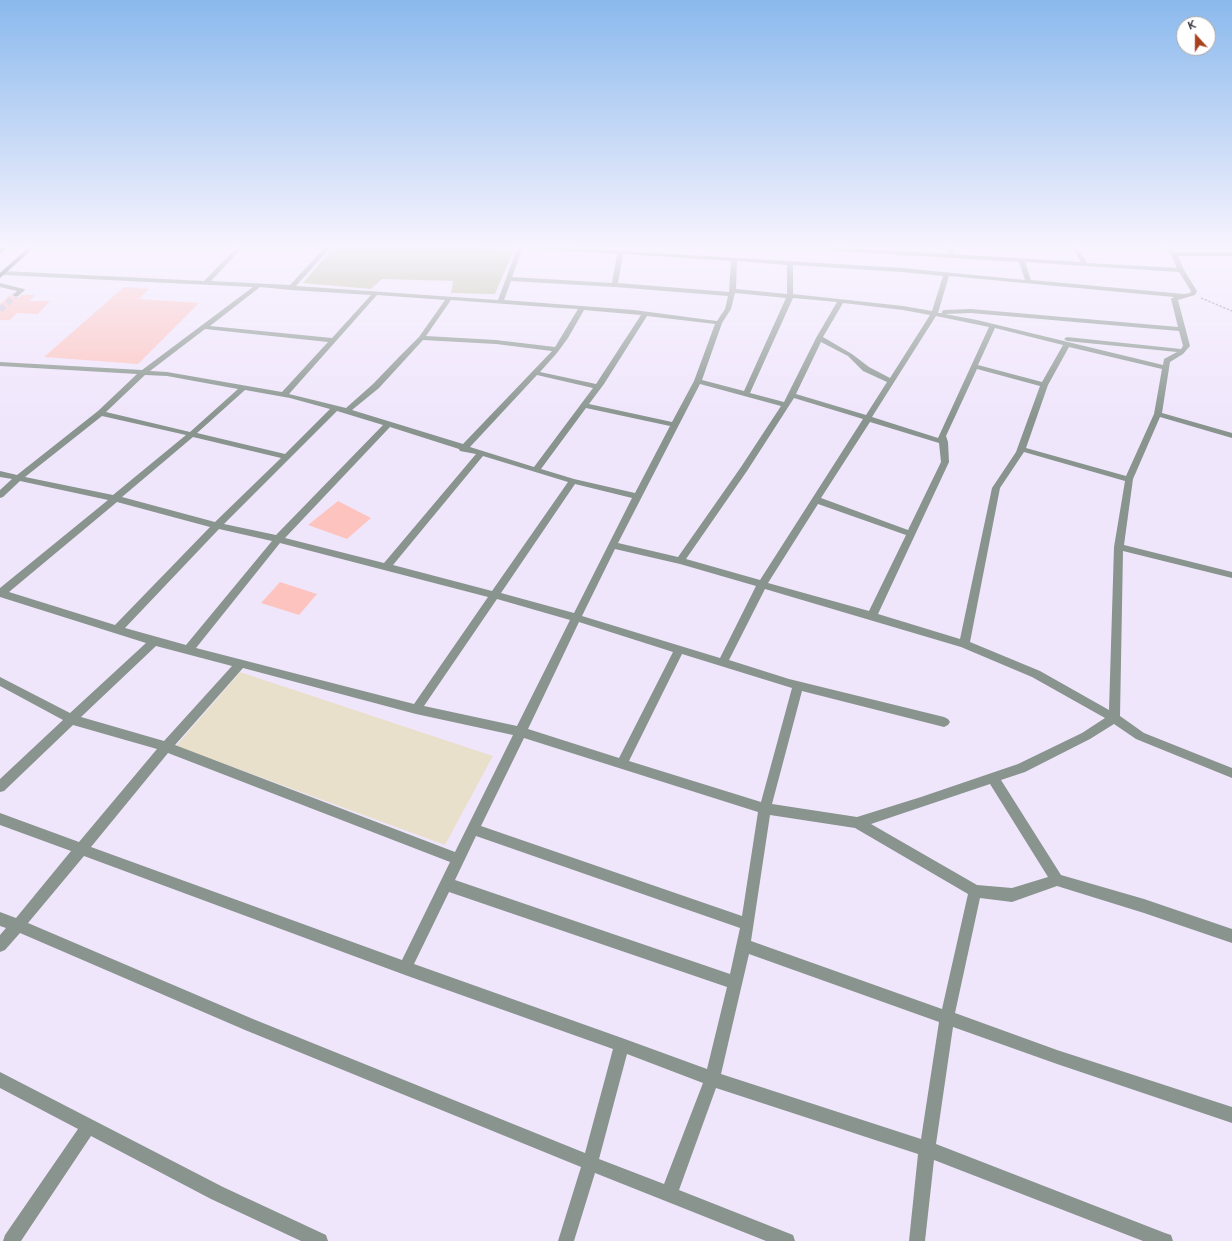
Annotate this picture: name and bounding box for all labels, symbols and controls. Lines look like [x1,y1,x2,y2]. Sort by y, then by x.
north arrow [1176,16,1216,56]
text: K [1186,17,1198,34]

